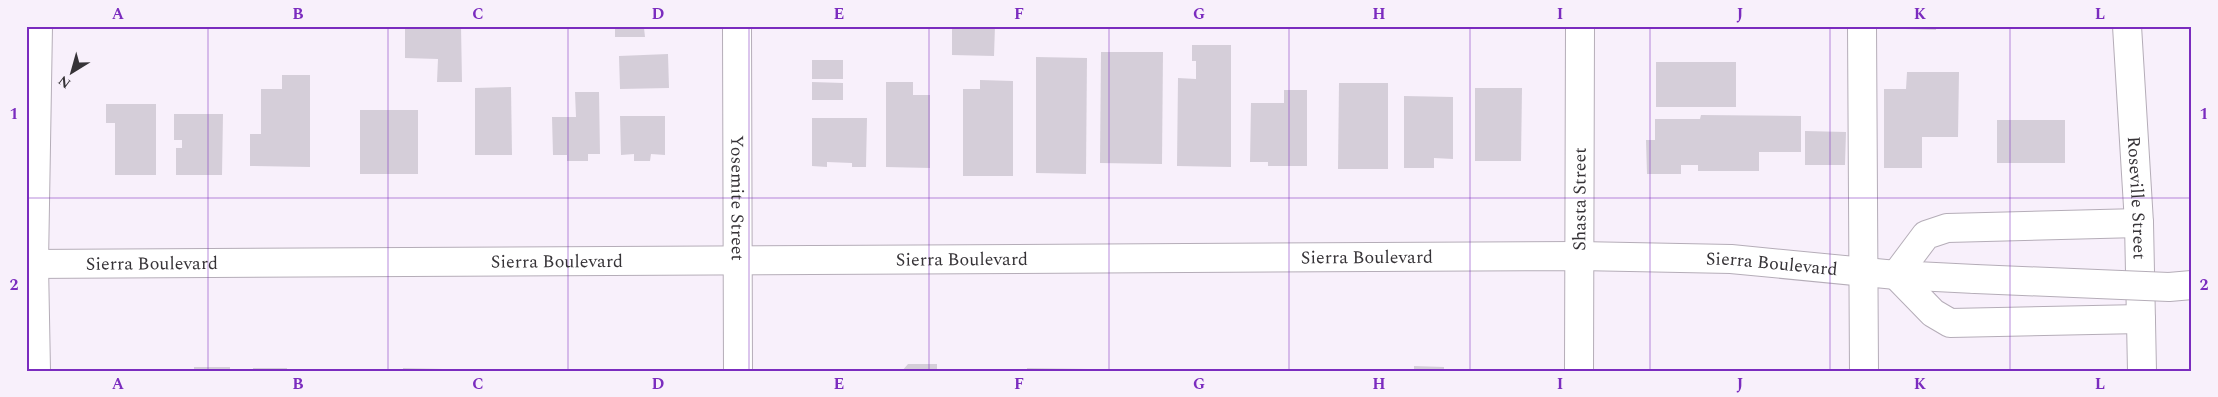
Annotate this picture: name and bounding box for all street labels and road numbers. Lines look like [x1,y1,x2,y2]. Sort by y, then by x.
street label: Yosemite Street [723,135,751,261]
street label: Roseville Street [2120,135,2153,260]
street label: Shasta Street [1566,147,1594,251]
street label: Sierra Boulevard [1301,244,1433,271]
street label: Sierra Boulevard [896,246,1028,274]
street label: Sierra Boulevard [1706,246,1839,283]
street label: Sierra Boulevard [491,248,623,276]
street label: Sierra Boulevard [86,250,218,278]

